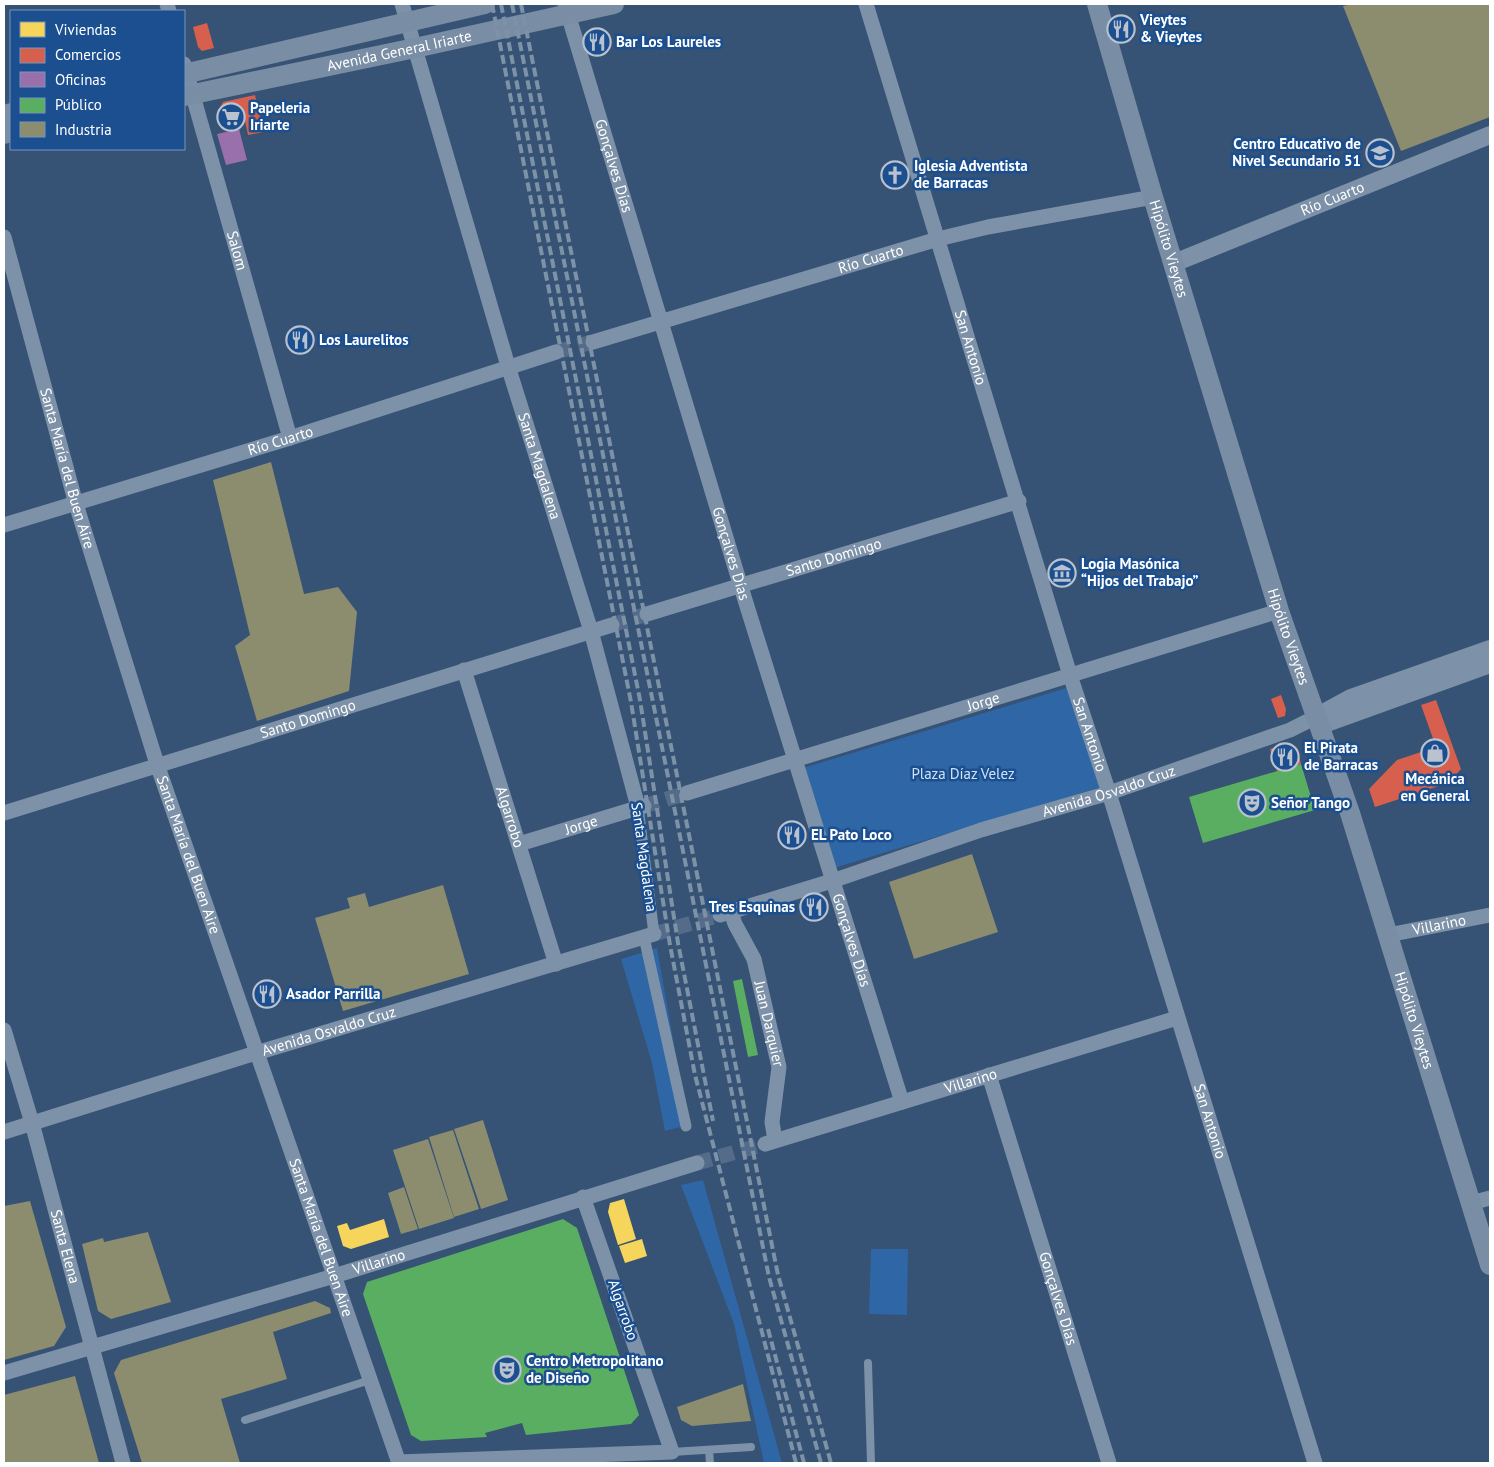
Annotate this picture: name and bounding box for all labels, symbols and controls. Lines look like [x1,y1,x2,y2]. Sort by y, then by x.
legend [10,10,185,150]
place label: Vieytes & Vieytes [1139,10,1202,46]
restaurant icon: Vieytes & Vieytes [1106,14,1136,44]
text: Viviendas [54,20,116,39]
street label: Avenida General Iriarte [325,26,473,75]
restaurant icon: Bar Los Laureles [582,27,612,57]
place label: Bar Los Laureles [616,32,721,51]
text: Comercios [55,45,121,64]
text: Oficinas [55,70,106,89]
text: Público [55,95,102,114]
place label: Papeleria Iriarte [250,98,310,134]
supermarket icon: Papeleria Iriarte [216,102,246,132]
street label: Gonçalves Días [591,117,637,215]
text: Industria [55,120,112,139]
place label: Centro Educativo de Nivel Secundario 51 [1232,134,1361,170]
school or university icon: Centro Educativo de Nivel Secundario 51 [1365,138,1395,168]
place label: Iglesia Adventista de Barracas [914,156,1028,192]
church icon: Iglesia Adventista de Barracas [880,160,910,190]
street label: Río Cuarto [1298,177,1367,220]
street label: Hipólito Vieytes [1145,197,1193,300]
street label: Salom [223,229,252,272]
street label: Río Cuarto [836,240,906,277]
street label: San Antonio [951,308,991,387]
restaurant icon: Los Laurelitos [285,325,315,355]
place label: Los Laurelitos [319,330,408,349]
street label: Santa María del Buen Aire [36,386,99,551]
street label: Santa Magdalena [514,410,565,522]
street label: Río Cuarto [245,421,315,459]
street label: Gonçalves Días [708,504,755,602]
street label: Santo Domingo [783,533,884,580]
place label: Logia Masónica “Hijos del Trabajo” [1081,554,1198,590]
museum icon: Logia Masónica “Hijos del Trabajo” [1047,558,1077,588]
street label: Hipólito Vieytes [1264,586,1314,687]
street label: Jorge [964,687,1002,716]
street label: Santo Domingo [258,695,358,742]
street label: San Antonio [1069,695,1111,774]
place label: El Pirata de Barracas [1304,738,1378,774]
shop icon: Mecánica en General [1420,738,1450,768]
restaurant icon: El Pirata de Barracas [1270,742,1300,772]
street label: Avenida Osvaldo Cruz [1040,761,1178,821]
park label: Plaza Díaz Velez [911,764,1015,783]
place label: Mecánica en General [1400,769,1470,805]
street label: Santa María del Buen Aire [153,773,225,936]
street label: Algarrobo [492,784,529,850]
theatre icon: Señor Tango [1237,788,1267,818]
place label: Señor Tango [1271,793,1350,812]
street label: Santa Magdalena [627,801,662,913]
street label: Jorge [561,811,600,839]
restaurant icon: EL Pato Loco [777,820,807,850]
place label: EL Pato Loco [811,825,892,844]
street label: Gonçalves Días [828,891,875,989]
restaurant icon: Tres Esquinas [799,892,829,922]
place label: Tres Esquinas [709,897,795,916]
street label: Villarino [1410,910,1467,939]
street label: Hipólito Vieytes [1391,969,1439,1071]
street label: Juan Darquier [750,978,789,1068]
restaurant icon: Asador Parrilla [252,979,282,1009]
place label: Asador Parrilla [286,984,380,1003]
street label: Avenida Osvaldo Cruz [259,1002,398,1060]
street label: Villarino [941,1064,999,1098]
street label: San Antonio [1190,1081,1231,1161]
street label: Santa María del Buen Aire [285,1156,358,1319]
street label: Santa Elena [47,1207,85,1286]
street label: Villarino [349,1244,407,1279]
street label: Gonçalves Días [1035,1249,1082,1347]
street label: Algarrobo [604,1277,643,1343]
place label: Centro Metropolitano de Diseño [526,1351,664,1387]
theatre icon: Centro Metropolitano de Diseño [492,1355,522,1385]

